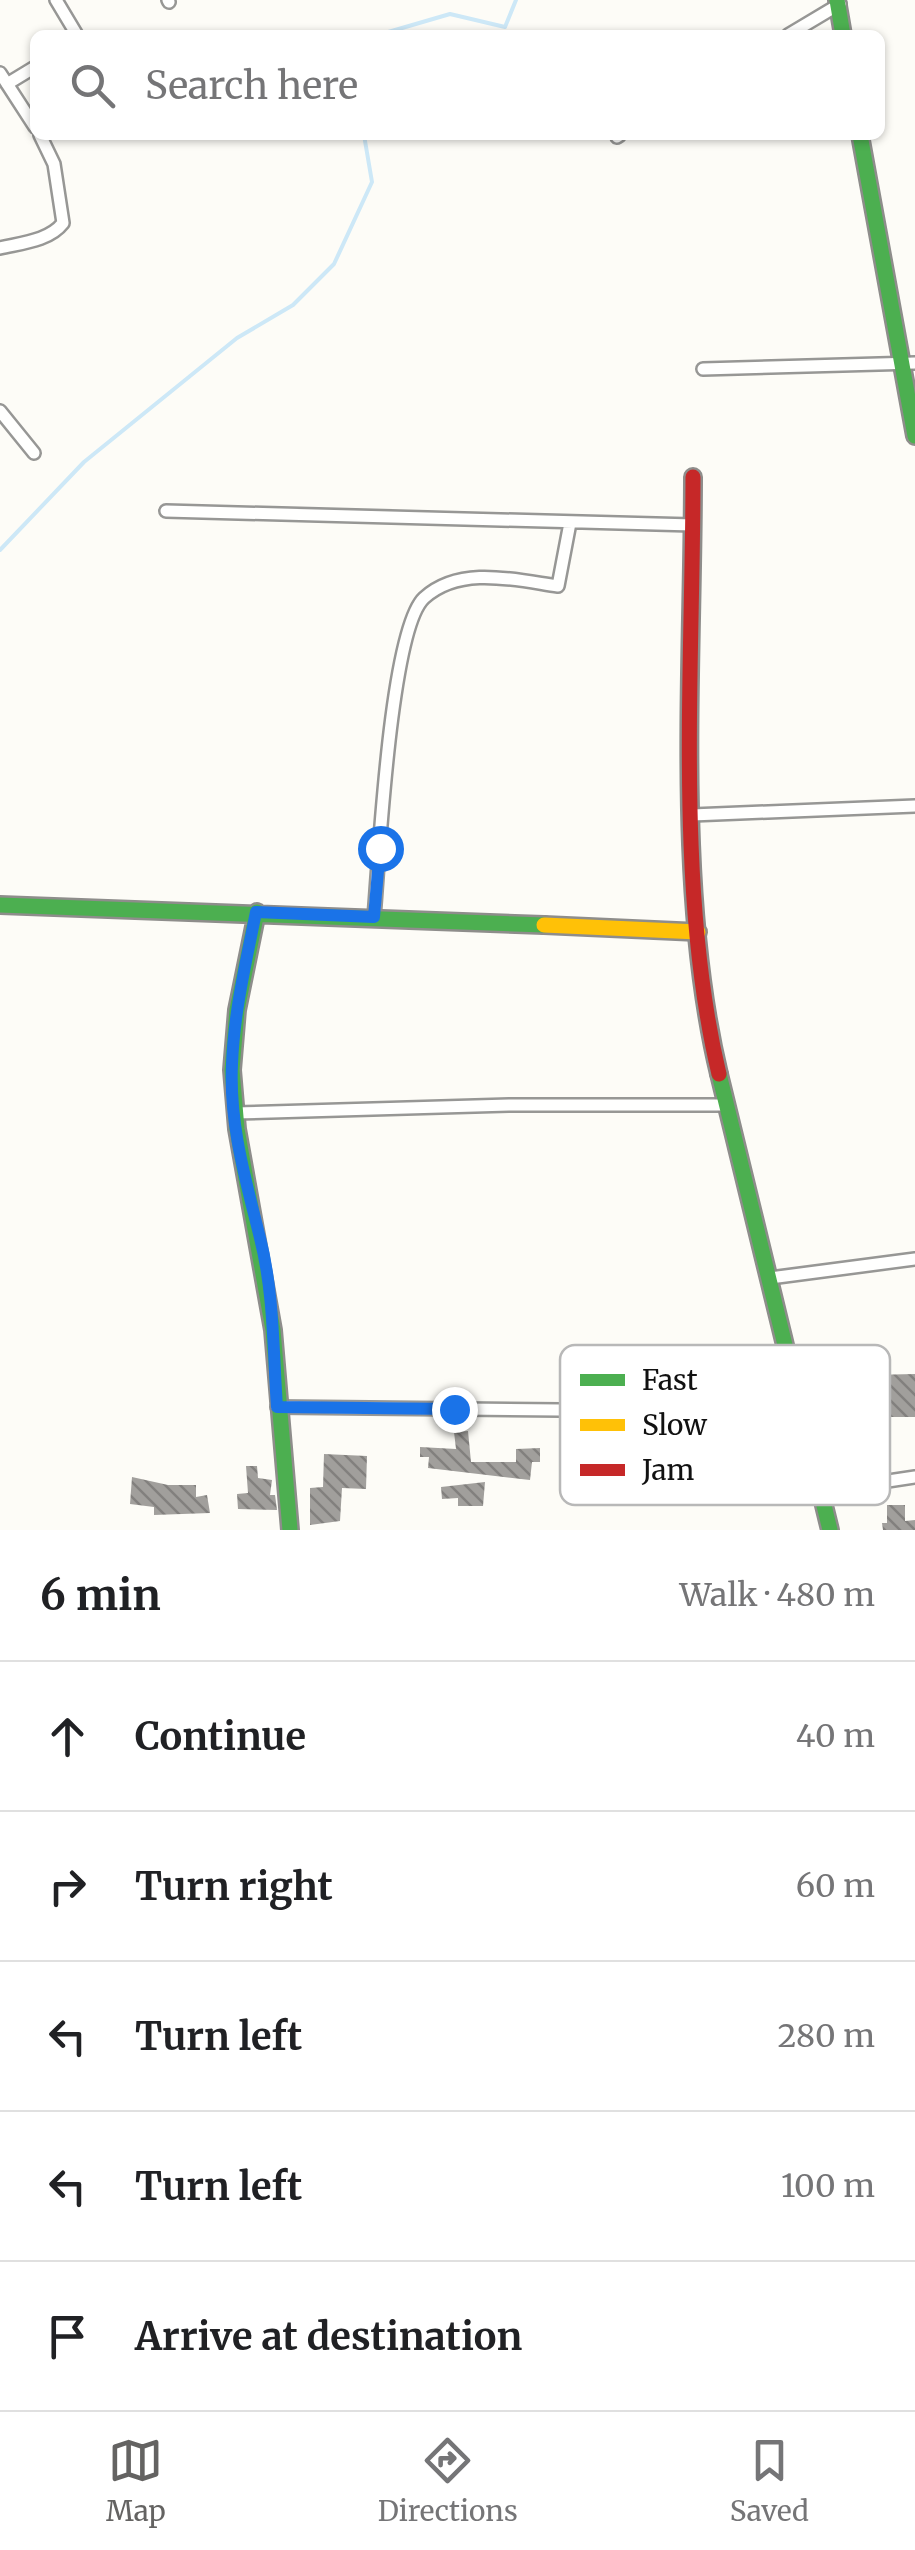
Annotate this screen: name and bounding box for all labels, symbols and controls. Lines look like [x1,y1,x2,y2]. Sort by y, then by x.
search box [30,30,885,140]
icon: search [65,58,120,113]
text: Search here [145,62,358,109]
route start [358,826,404,872]
legend [560,1345,890,1505]
text: Fast [642,1362,698,1398]
route end [432,1387,478,1433]
text: Slow [642,1407,707,1443]
text: Jam [641,1452,695,1488]
text: 6 min [40,1569,161,1621]
text: Walk · 480 m [679,1575,875,1615]
icon: ahead [40,1709,95,1764]
text: Continue [135,1713,306,1760]
text: 40 m [796,1716,875,1756]
icon: right [40,1859,95,1914]
text: Turn right [135,1863,333,1910]
text: 60 m [796,1866,875,1906]
icon: left [40,2009,95,2064]
text: Turn left [135,2013,302,2060]
text: 280 m [777,2016,875,2056]
icon: left [40,2159,95,2214]
text: Turn left [135,2163,302,2210]
text: 100 m [781,2166,875,2206]
icon: arrive [40,2309,95,2364]
text: Arrive at destination [135,2313,522,2360]
tab: Map [106,2433,166,2529]
tab: Directions [378,2433,518,2529]
tab: Saved [730,2433,809,2529]

